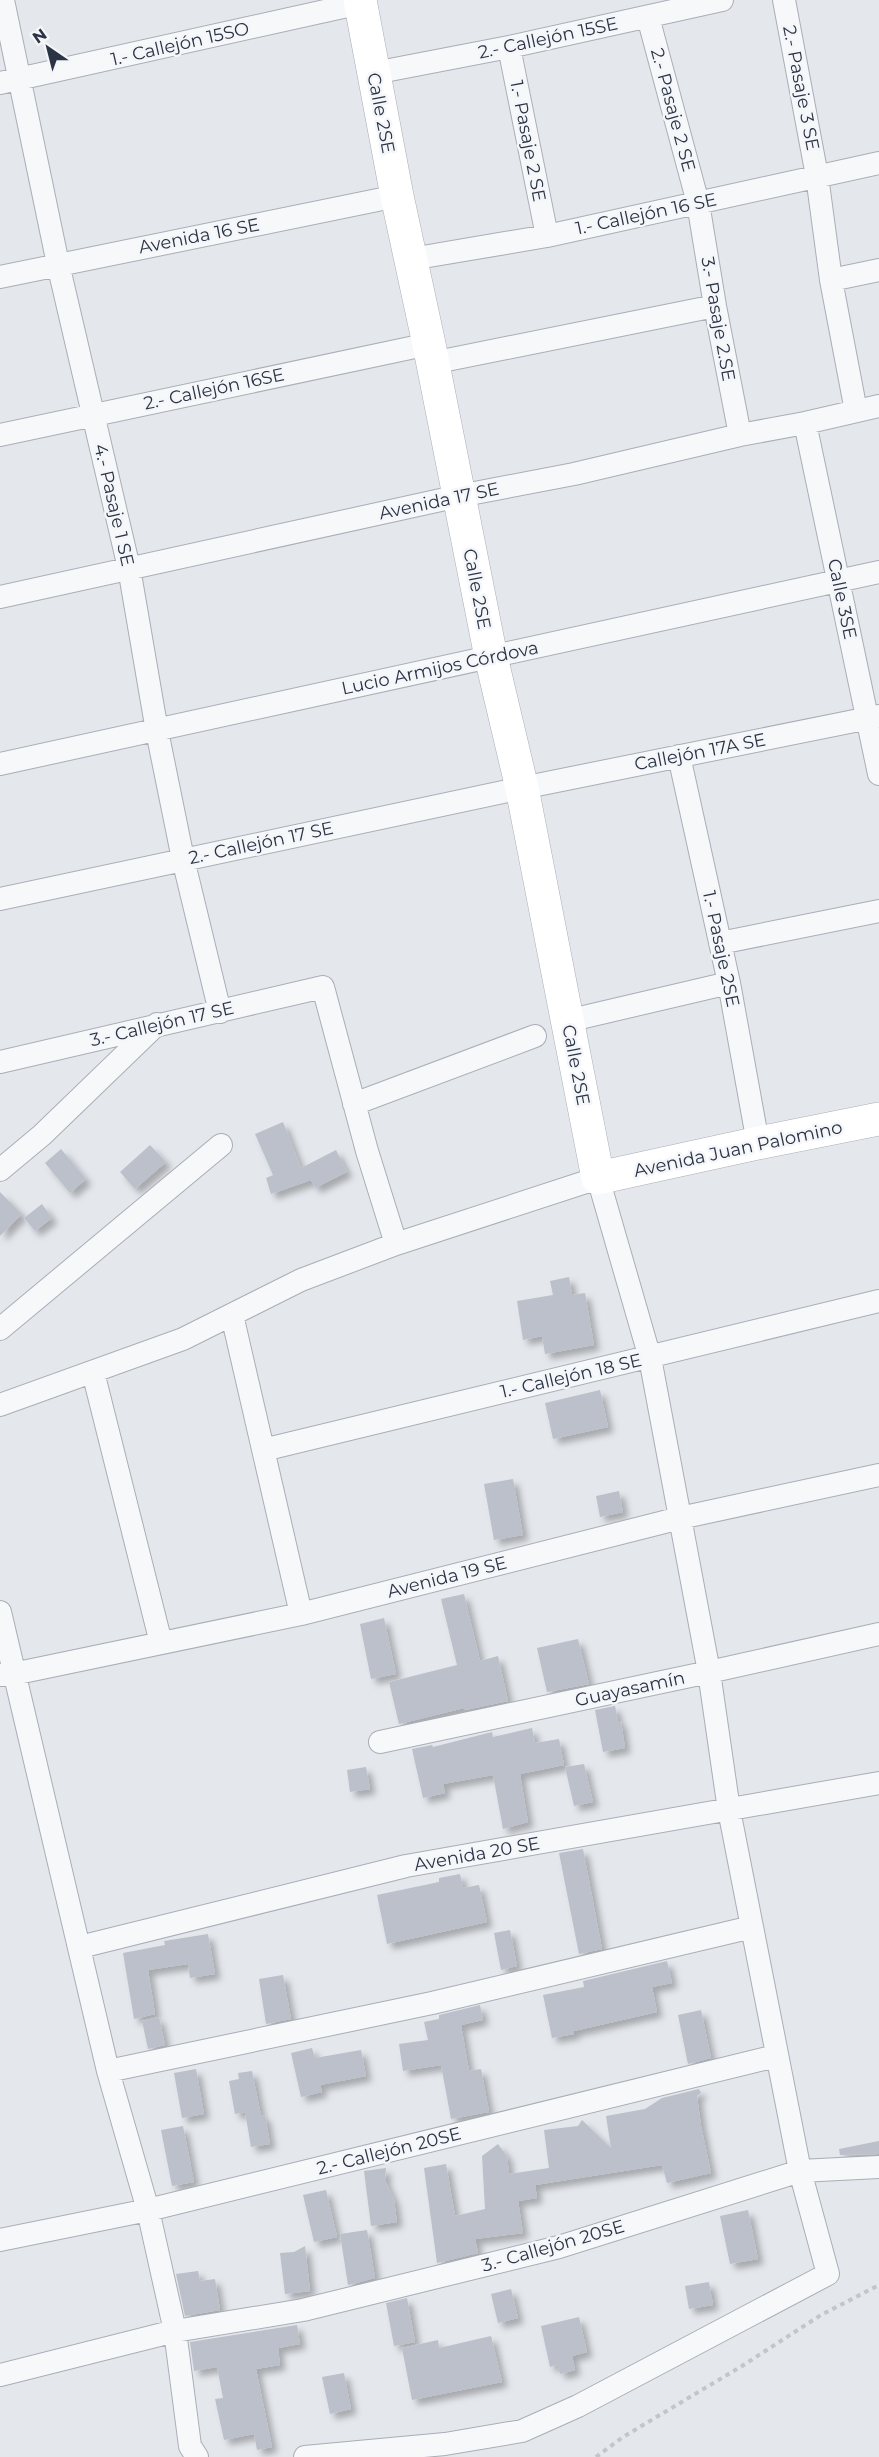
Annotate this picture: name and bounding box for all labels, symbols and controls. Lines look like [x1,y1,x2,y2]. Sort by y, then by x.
street label: 2.- Callejón 15SE [476,12,620,64]
street label: 1.- Callejón 15SO [109,17,251,71]
north arrow [18,18,78,78]
street label: 2.- Pasaje 3 SE [778,24,824,152]
text: N [29,25,50,48]
street label: 2.- Pasaje 2 SE [646,46,700,174]
street label: Calle 2SE [362,71,400,155]
street label: 1.- Pasaje 2 SE [505,79,551,203]
street label: 1.- Callejón 16 SE [573,188,719,240]
street label: Avenida 16 SE [137,214,261,258]
street label: 3.- Pasaje 2.SE [696,255,740,383]
street label: 2.- Callejón 16SE [142,363,286,415]
street label: 4.- Pasaje 1 SE [89,442,139,568]
street label: Avenida 17 SE [377,478,501,524]
street label: Calle 2SE [458,547,496,631]
street label: Calle 3SE [823,557,861,641]
street label: Lucio Armijos Córdova [339,636,541,700]
street label: Callejón 17A SE [632,728,768,776]
street label: 2.- Callejón 17 SE [187,817,335,869]
street label: 1.- Pasaje 2SE [698,889,744,1009]
street label: 3.- Callejón 17 SE [88,997,236,1051]
street label: Calle 2SE [557,1023,595,1107]
street label: Avenida Juan Palomino [632,1116,844,1182]
street label: 1.- Callejón 18 SE [498,1349,644,1403]
street label: Avenida 19 SE [385,1551,509,1603]
street label: Guayasamín [573,1667,687,1711]
street label: Avenida 20 SE [412,1832,542,1876]
street label: 2.- Callejón 20SE [315,2122,463,2180]
street label: 3.- Callejón 20SE [479,2215,627,2277]

